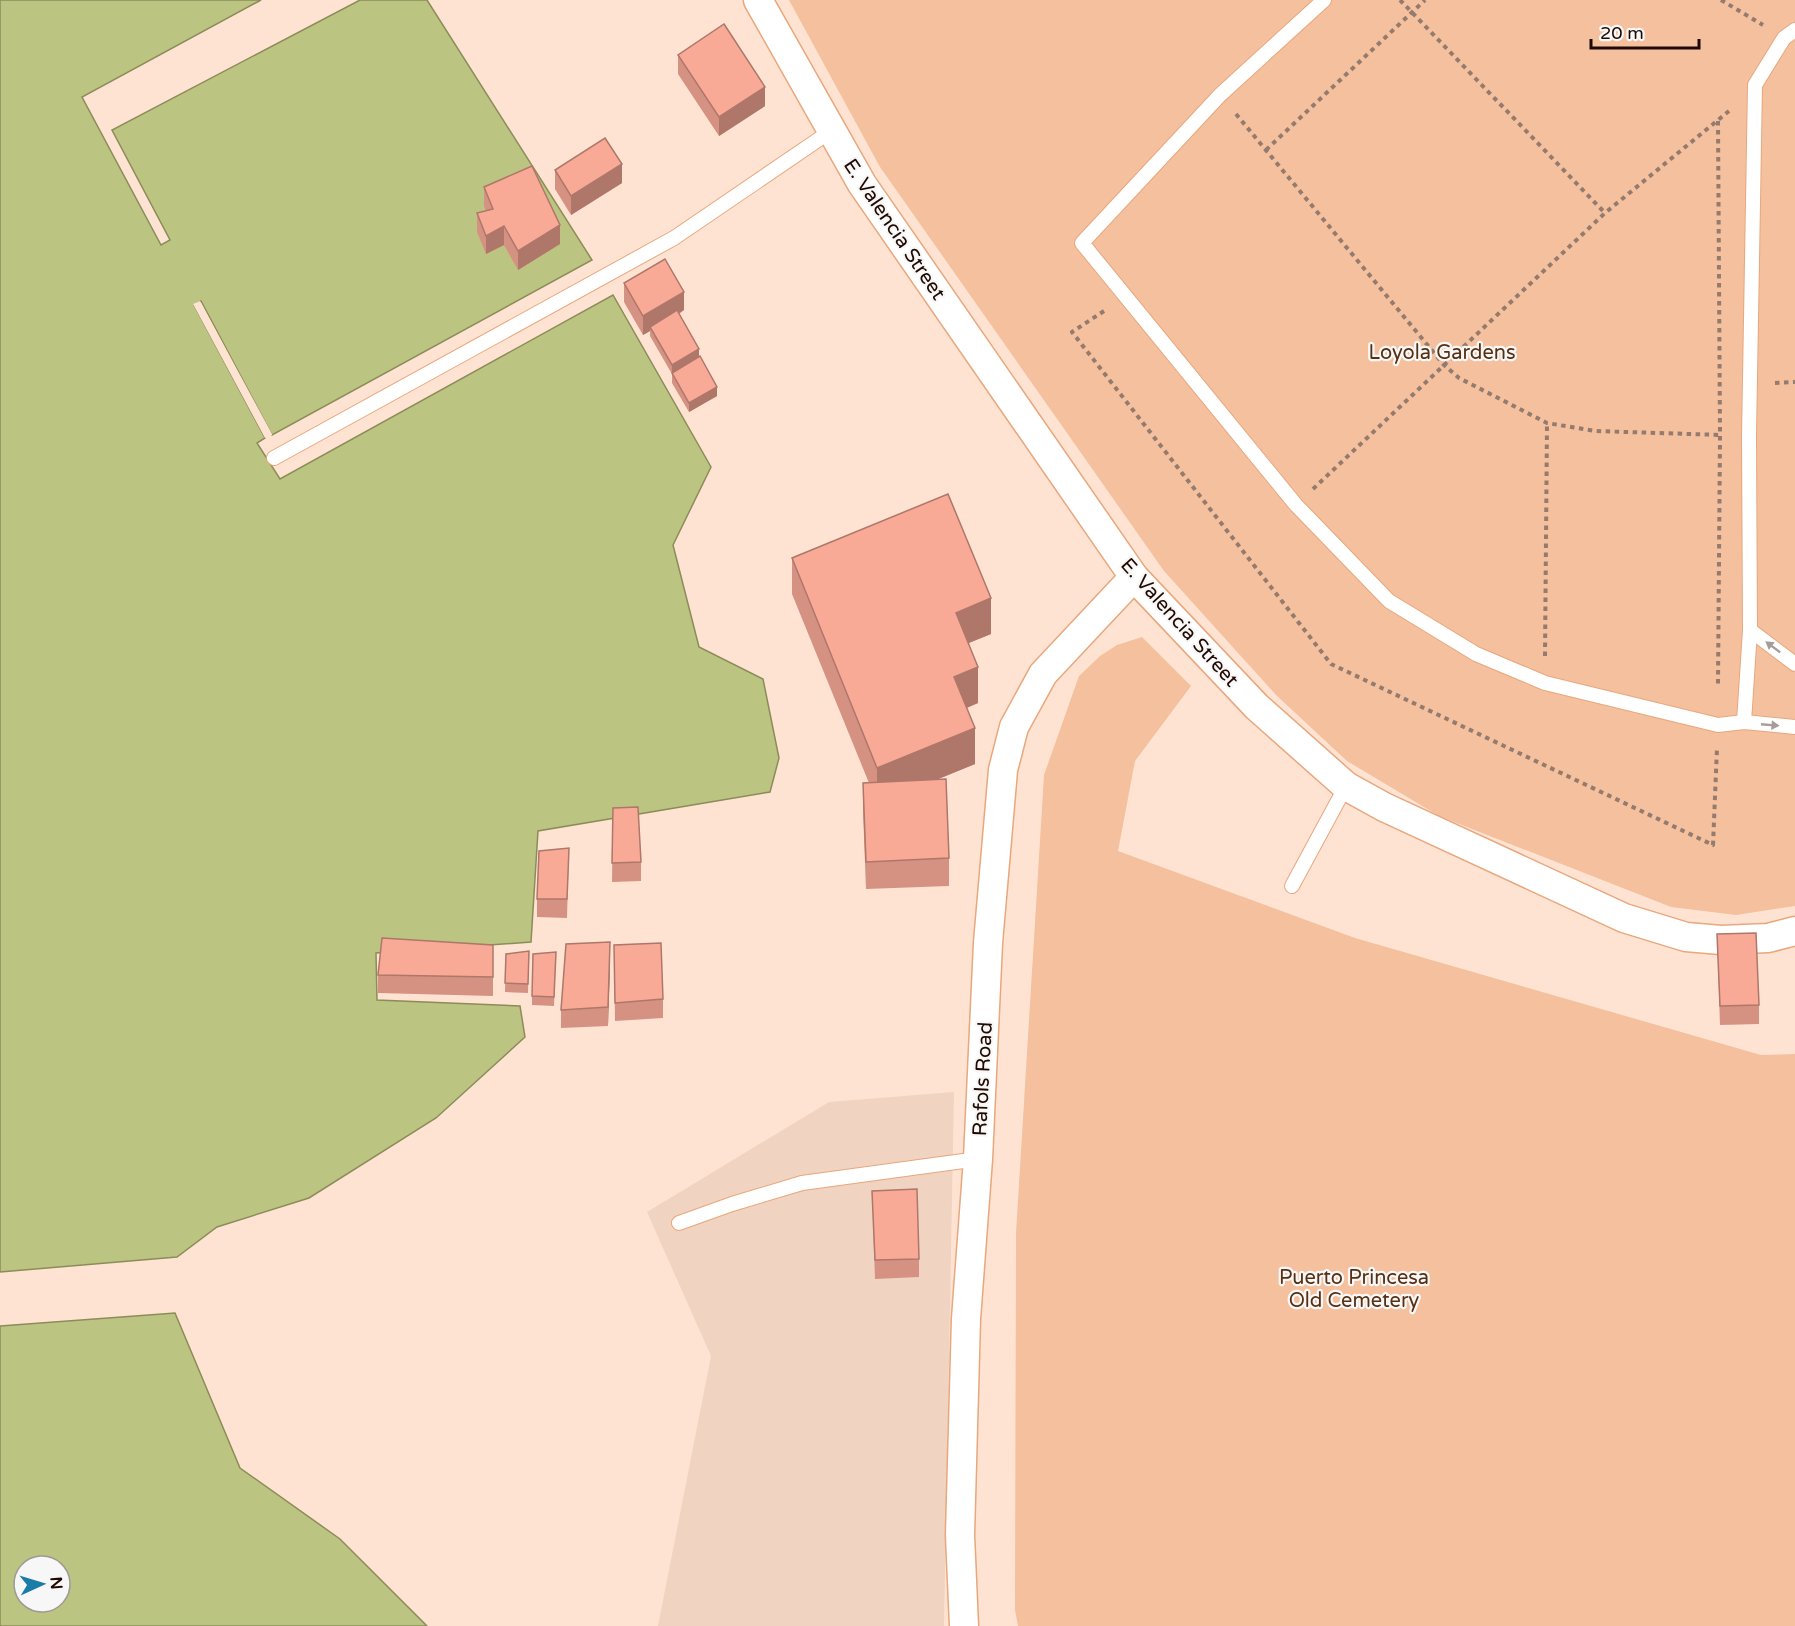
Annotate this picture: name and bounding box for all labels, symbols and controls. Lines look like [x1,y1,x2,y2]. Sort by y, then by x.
scale bar [1591,12,1699,50]
text: 20 m [1600,22,1644,44]
street label: E. Valencia Street [838,154,950,305]
park label: Loyola Gardens [1368,341,1516,365]
street label: E. Valencia Street [1115,553,1244,692]
one-way arrow [1765,641,1780,653]
one-way arrow [1760,720,1779,730]
street label: Rafols Road [968,1021,998,1137]
park label: Puerto Princesa Old Cemetery [1279,1266,1429,1313]
north arrow [12,1554,72,1614]
text: N [46,1576,66,1590]

